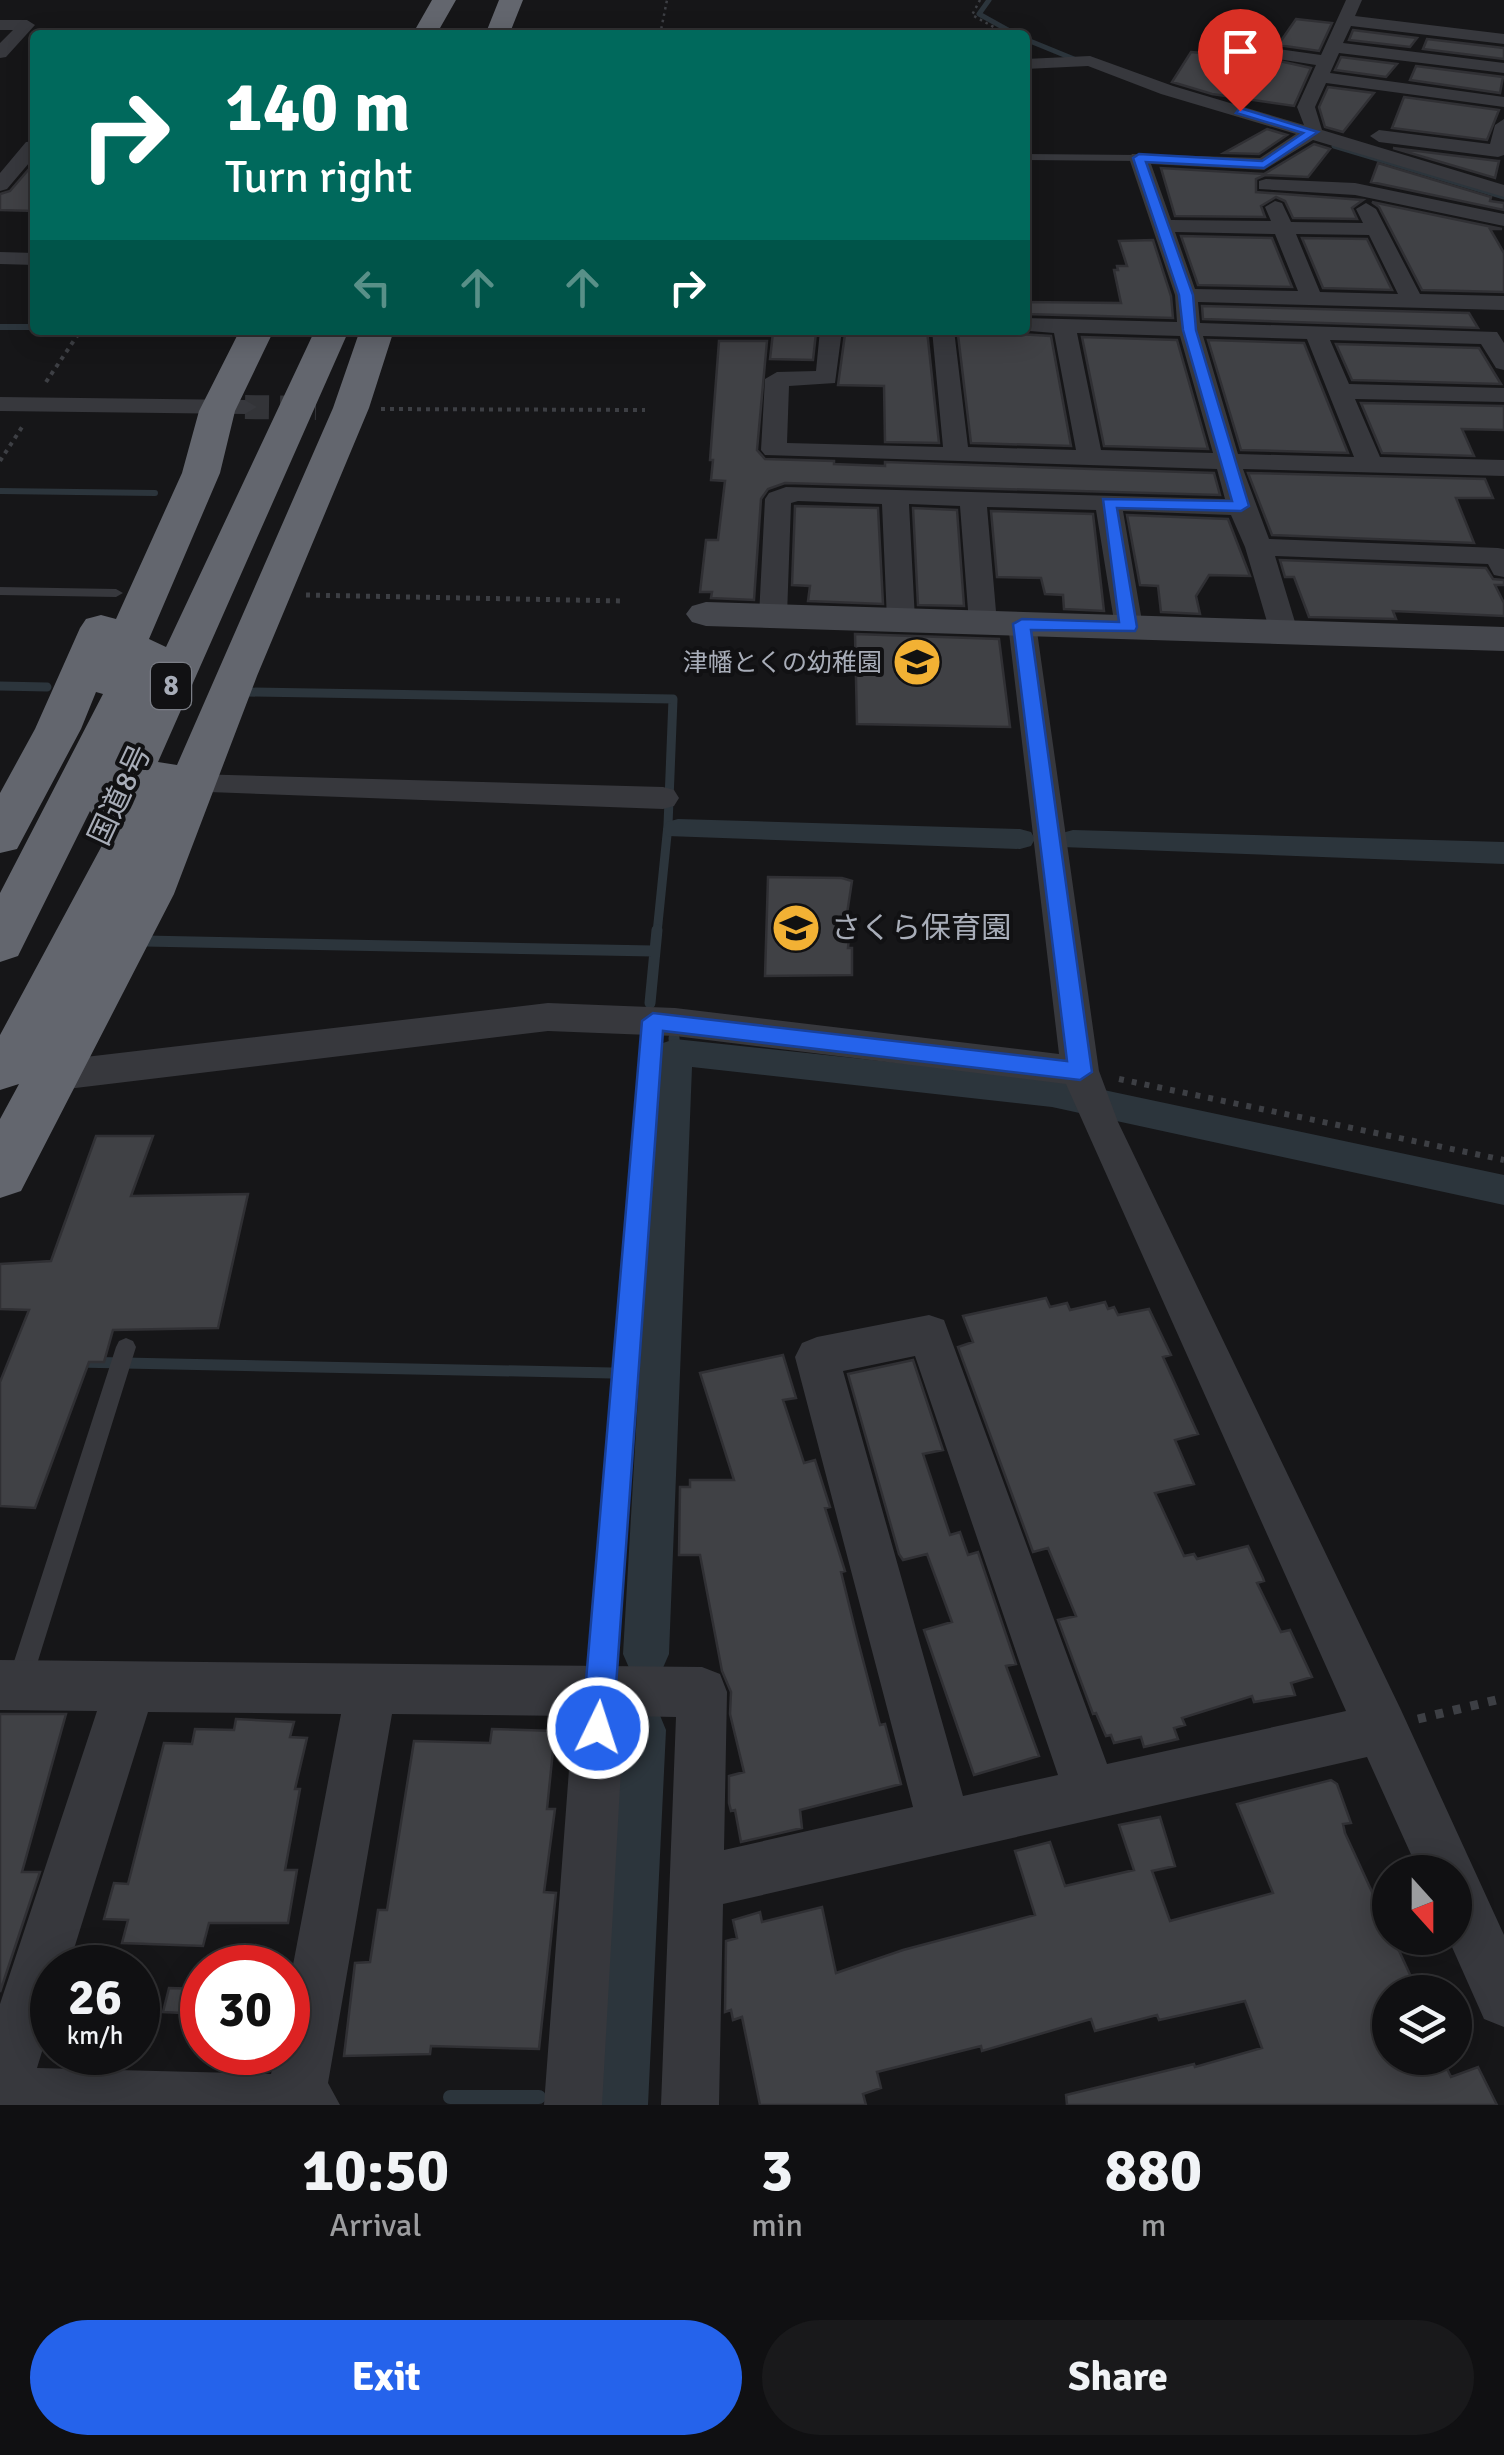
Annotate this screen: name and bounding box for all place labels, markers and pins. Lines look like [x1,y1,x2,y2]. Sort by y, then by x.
pin [1198,9,1283,112]
school or university icon: 津幡とくの幼稚園 [891,636,943,688]
place label: 津幡とくの幼稚園 [683,647,882,678]
school or university icon: さくら保育園 [770,902,822,954]
place label: さくら保育園 [831,910,1011,947]

